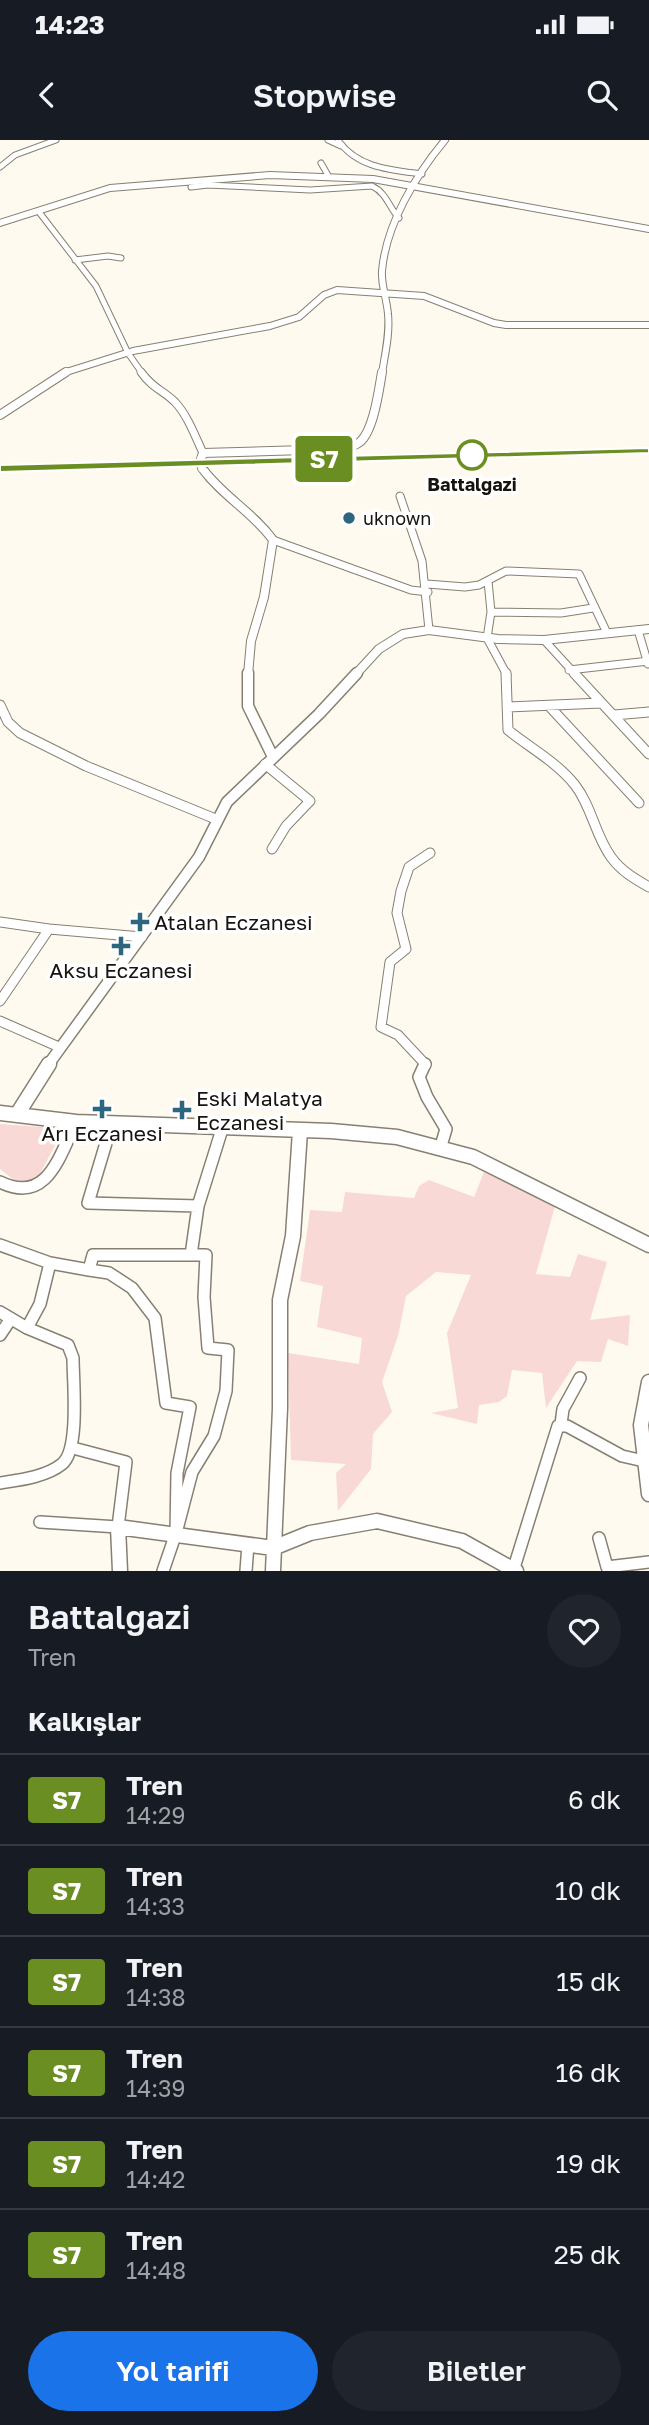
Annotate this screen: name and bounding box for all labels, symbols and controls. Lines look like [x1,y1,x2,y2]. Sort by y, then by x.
text: 14:23 [35,9,105,40]
icon: back [28,76,66,114]
text: Stopwise [253,76,396,114]
icon: search [583,76,621,114]
line badge: S7 [292,436,356,482]
marker: Battalgazi [457,440,487,470]
text: S7 [309,444,339,473]
place label: Battalgazi [427,473,517,495]
place label: uknown [363,507,431,529]
marker: uknown [341,510,357,526]
place label: Atalan Eczanesi [154,909,313,935]
marker: Atalan Eczanesi [132,914,148,930]
marker: Aksu Eczanesi [113,938,129,954]
place label: Aksu Eczanesi [49,957,193,983]
place label: Eski Malatya Eczanesi [196,1085,323,1135]
marker: Arı Eczanesi [94,1101,110,1117]
marker: Eski Malatya Eczanesi [174,1102,190,1118]
place label: Arı Eczanesi [41,1120,163,1146]
button: heart [547,1594,621,1668]
text: Battalgazi [28,1597,190,1636]
text: Tren [28,1643,76,1671]
text: Kalkışlar [28,1706,141,1737]
text: Tren [126,1770,183,1801]
text: 6 dk [568,1784,621,1815]
text: S7 [52,1785,81,1814]
text: 14:29 [126,1801,185,1829]
text: Tren [126,1861,183,1892]
text: 10 dk [555,1875,621,1906]
text: S7 [52,1876,81,1905]
text: 14:33 [126,1892,185,1920]
text: Tren [126,1952,183,1983]
text: 15 dk [556,1966,621,1997]
text: S7 [52,1967,81,1996]
text: 14:38 [126,1983,186,2011]
text: Tren [126,2043,183,2074]
text: 16 dk [555,2057,621,2088]
text: S7 [52,2058,81,2087]
text: 14:39 [126,2074,185,2102]
text: Tren [126,2134,183,2165]
text: 19 dk [555,2148,621,2179]
text: S7 [52,2149,81,2178]
text: 14:42 [126,2165,185,2193]
text: Tren [126,2225,183,2256]
text: 25 dk [554,2239,621,2270]
text: S7 [52,2240,81,2269]
text: 14:48 [126,2256,186,2284]
button: Yol tarifi [28,2331,318,2411]
button: Biletler [332,2331,621,2411]

